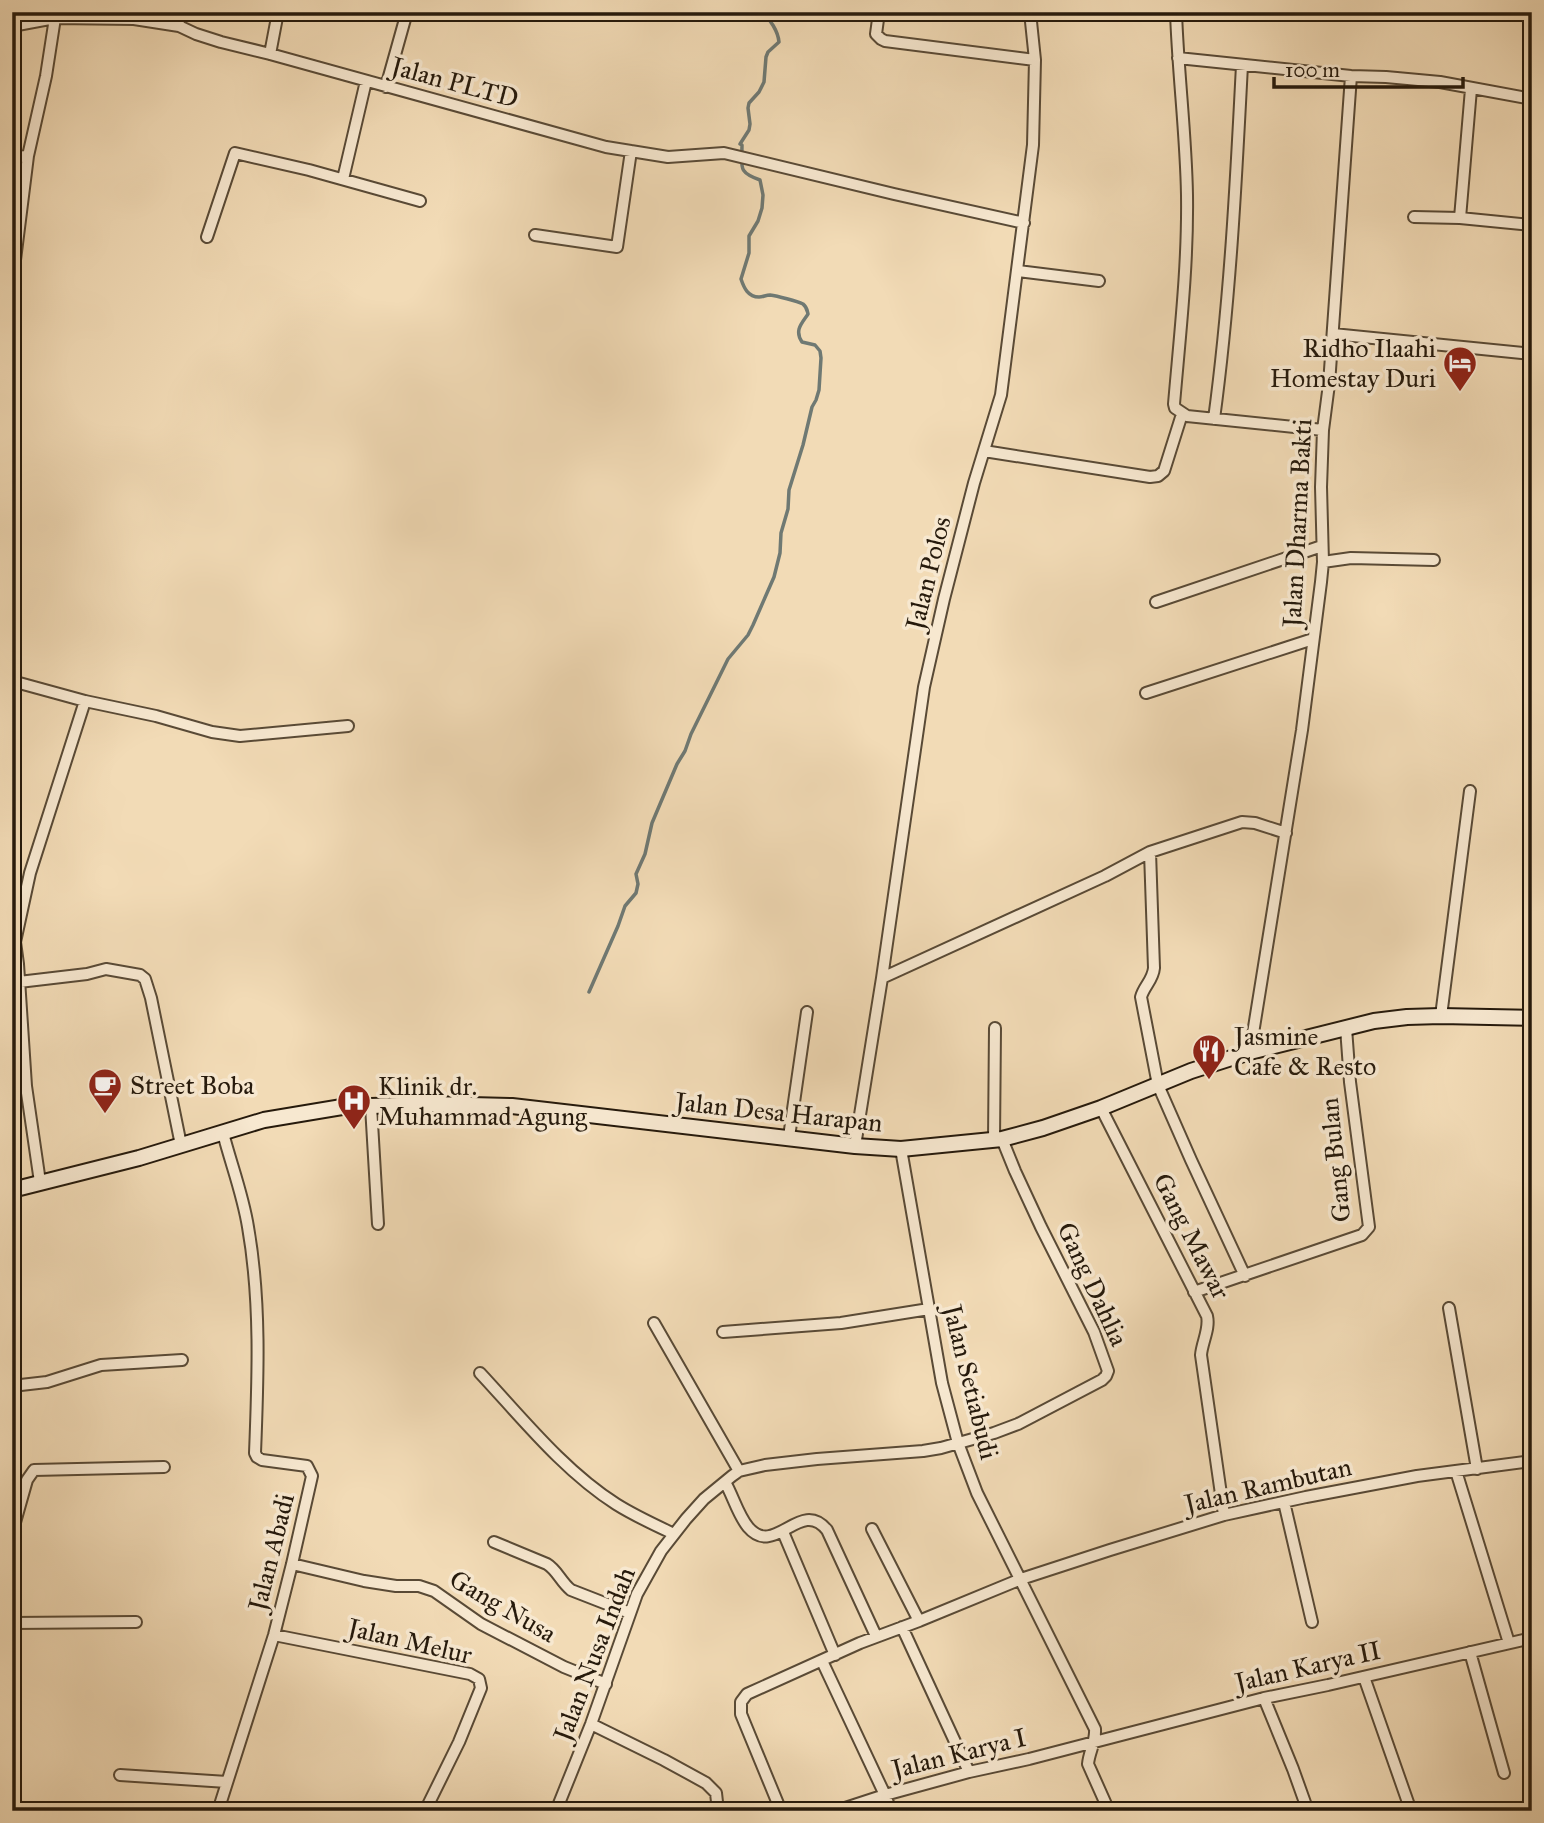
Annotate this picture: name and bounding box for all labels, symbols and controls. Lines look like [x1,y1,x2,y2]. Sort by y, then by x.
scale bar [1274,46,1464,90]
street label: Jalan PLTD [385,49,522,114]
text: 100 m [1285,57,1340,83]
place label: Ridho Ilaahi Homestay Duri [1270,332,1436,394]
hotel icon: Ridho Ilaahi Homestay Duri [1441,344,1479,393]
street label: Jalan Dharma Bakti [1275,418,1318,631]
street label: Jalan Polos [898,513,958,636]
place label: Jasmine Cafe & Resto [1231,1020,1376,1082]
restaurant icon: Jasmine Cafe & Resto [1190,1032,1228,1081]
cafe icon: Street Boba [86,1066,124,1115]
place label: Street Boba [130,1069,254,1101]
place label: Klinik dr. Muhammad Agung [378,1070,588,1132]
hospital icon: Klinik dr. Muhammad Agung [335,1082,373,1131]
street label: Jalan Desa Harapan [671,1085,884,1139]
street label: Gang Bulan [1313,1096,1357,1224]
street label: Gang Mawar [1147,1168,1237,1305]
street label: Gang Dahlia [1050,1217,1136,1351]
street label: Jalan Setiabudi [936,1298,1006,1463]
street label: Jalan Rambutan [1179,1450,1355,1520]
street label: Jalan Abadi [240,1490,301,1617]
street label: Jalan Nusa Indah [545,1562,642,1748]
street label: Gang Nusa [444,1563,562,1649]
street label: Jalan Melur [342,1611,475,1671]
street label: Jalan Karya II [1229,1634,1384,1699]
street label: Jalan Karya I [885,1721,1030,1786]

